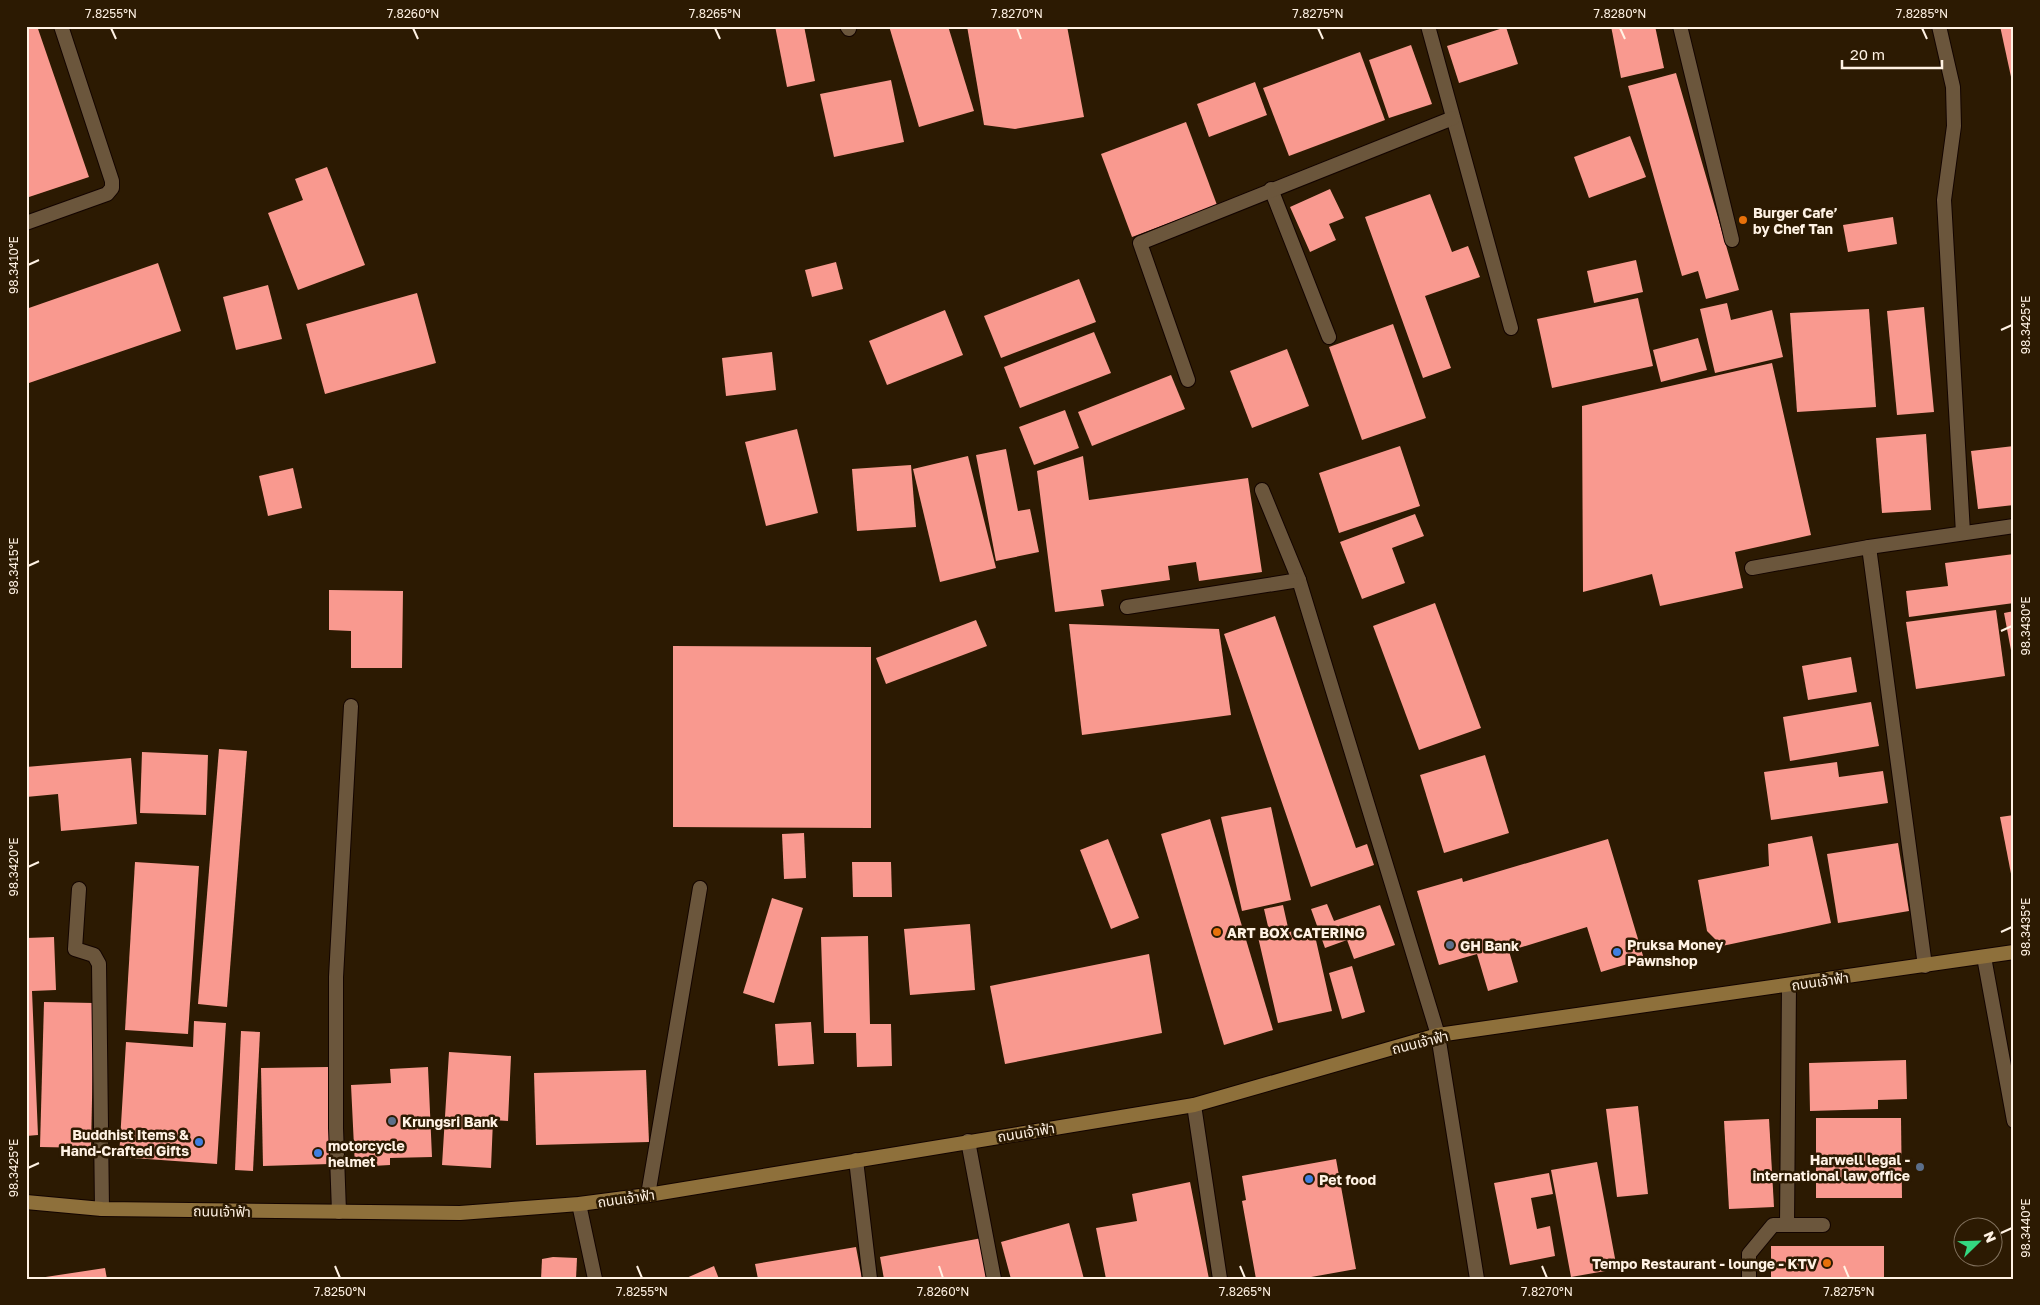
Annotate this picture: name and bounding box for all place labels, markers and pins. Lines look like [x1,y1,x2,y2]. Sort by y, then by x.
place label: Burger Cafe’ by Chef Tan [1753,204,1838,237]
marker: Burger Cafe’ by Chef Tan [1737,214,1749,226]
place label: ART BOX CATERING [1227,924,1365,941]
marker: ART BOX CATERING [1211,926,1223,938]
place label: Pruksa Money Pawnshop [1627,936,1724,969]
place label: GH Bank [1460,937,1519,954]
marker: GH Bank [1444,939,1456,951]
marker: Pruksa Money Pawnshop [1611,946,1623,958]
place label: Krungsri Bank [402,1113,498,1130]
marker: Krungsri Bank [386,1115,398,1127]
place label: Buddhist Items & Hand-Crafted Gifts [60,1126,189,1159]
marker: Buddhist Items & Hand-Crafted Gifts [193,1136,205,1148]
place label: motorcycle helmet [328,1137,405,1170]
marker: motorcycle helmet [312,1147,324,1159]
place label: Harwell legal - international law office [1752,1151,1910,1184]
marker: Harwell legal - international law office [1914,1161,1926,1173]
place label: Pet food [1319,1171,1376,1188]
marker: Pet food [1303,1173,1315,1185]
place label: Tempo Restaurant - lounge - KTV [1592,1255,1817,1272]
marker: Tempo Restaurant - lounge - KTV [1821,1257,1833,1269]

